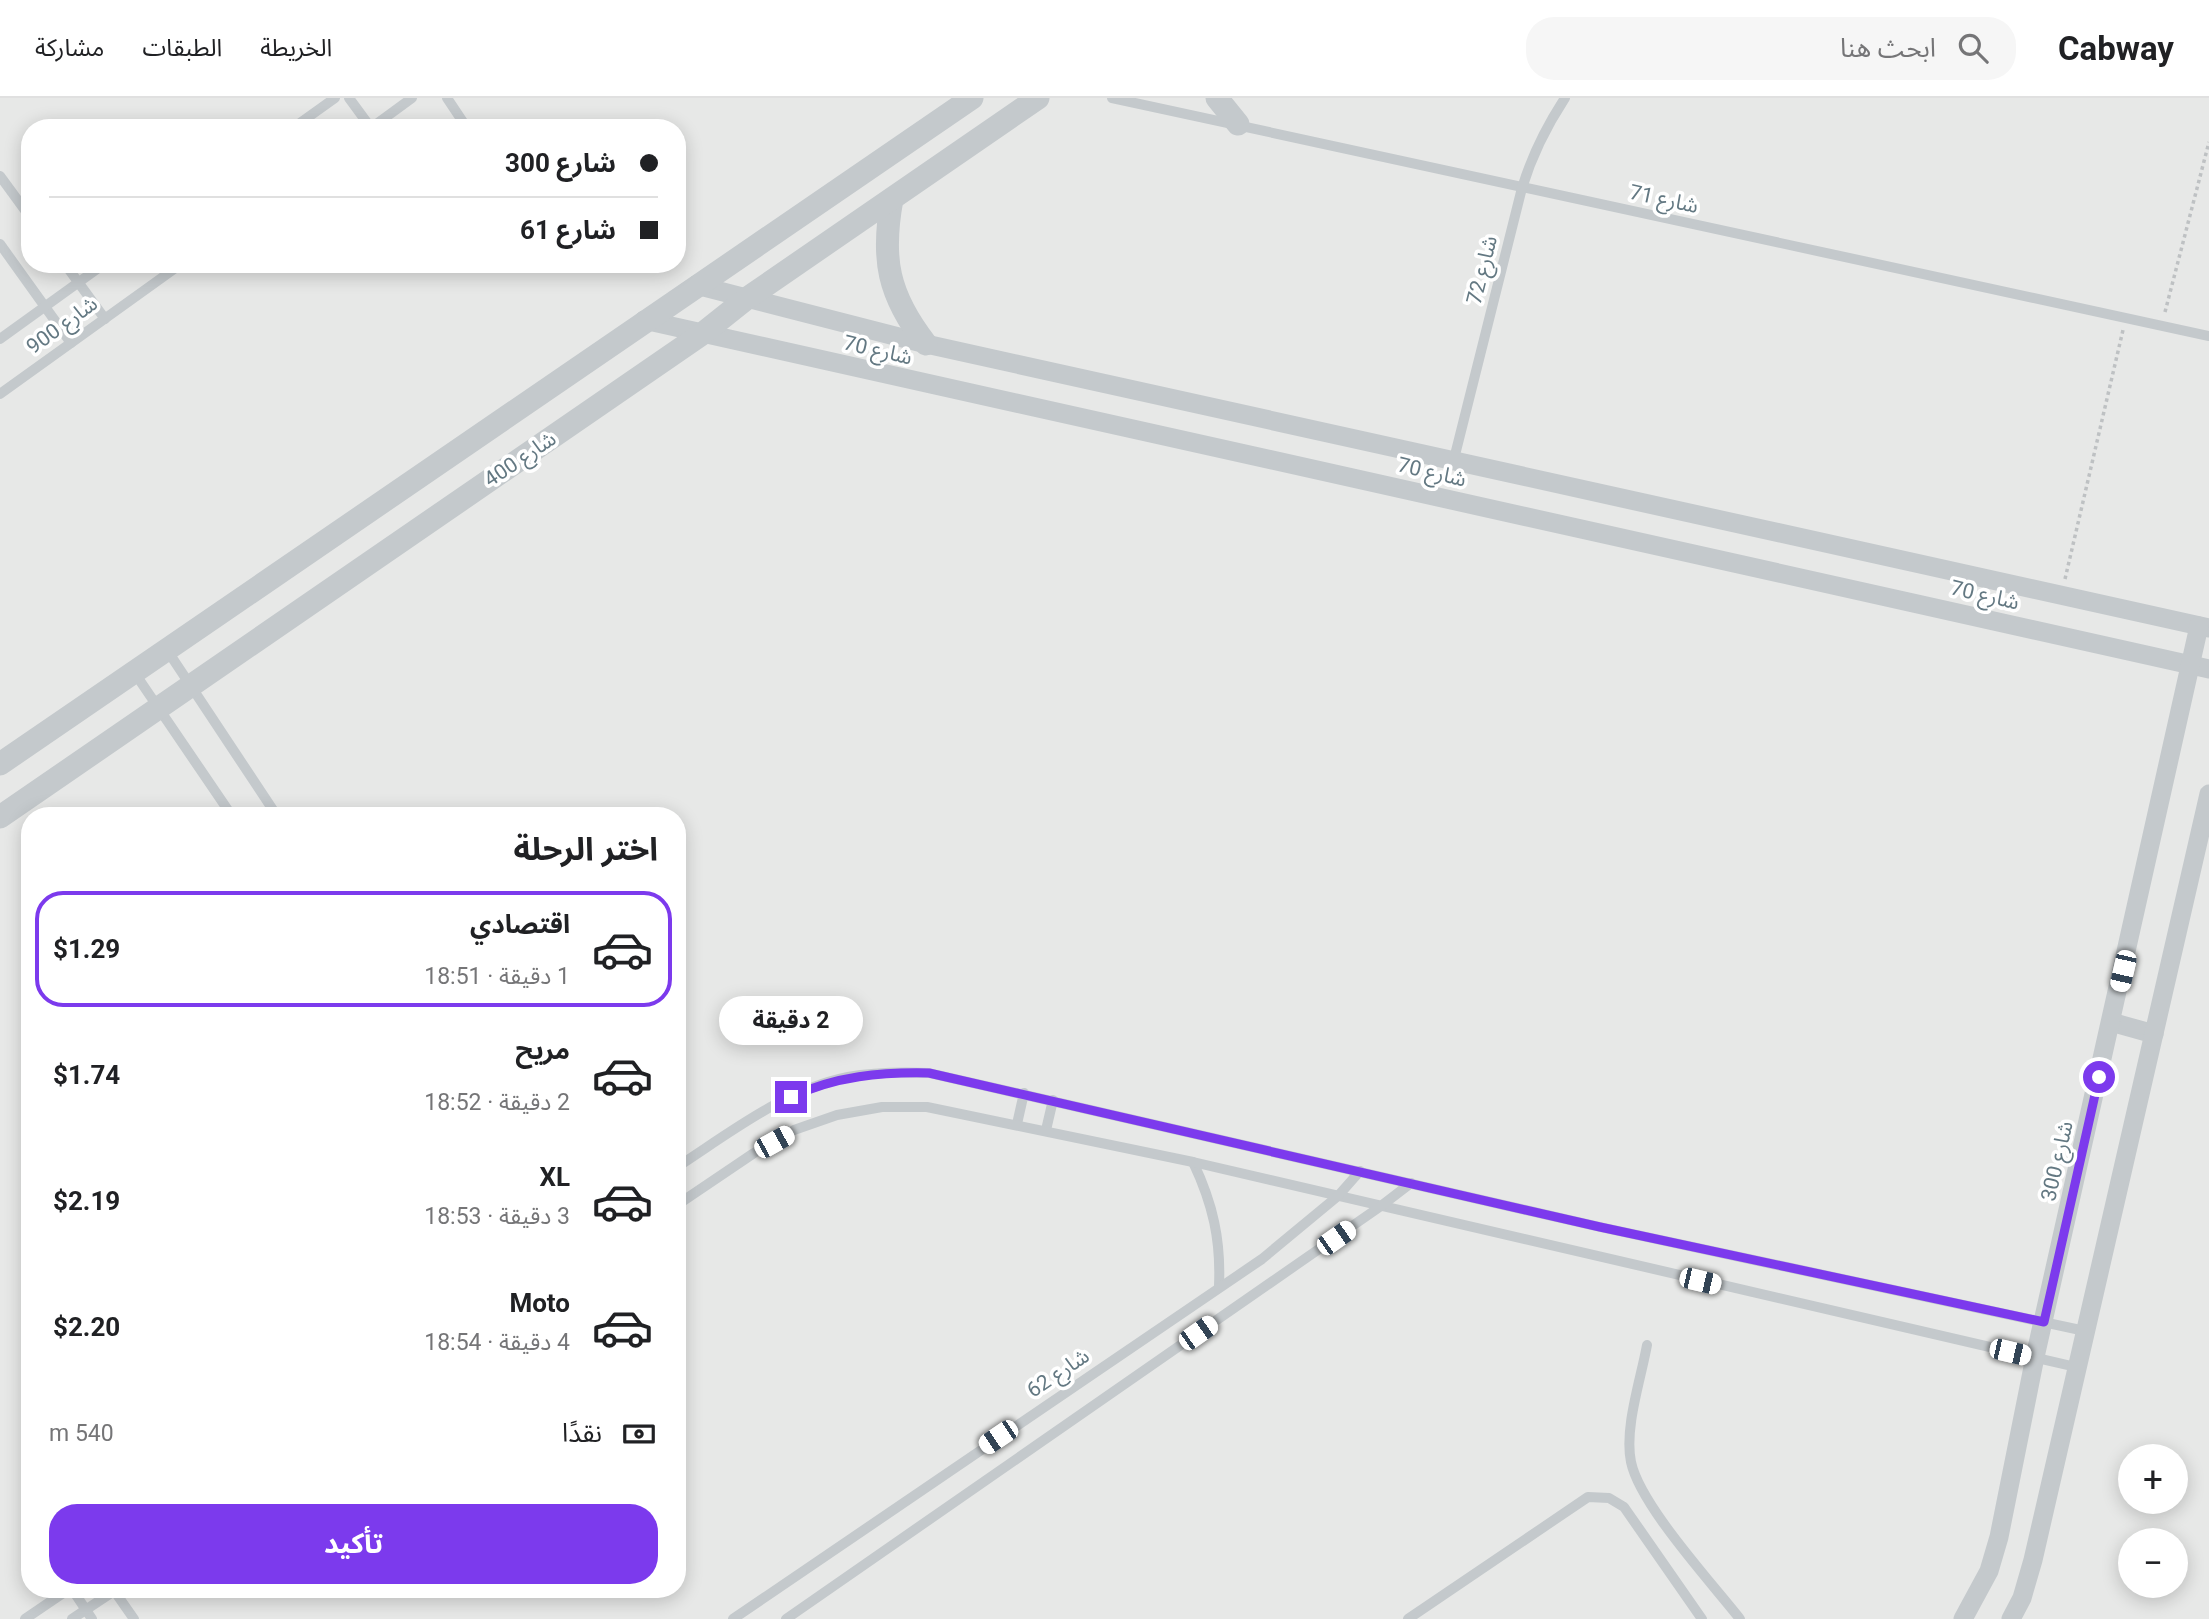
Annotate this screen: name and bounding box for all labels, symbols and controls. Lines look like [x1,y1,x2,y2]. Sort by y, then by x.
search box [1526,17,2016,80]
icon: search [1954,29,1992,67]
text: Cabway [2058,29,2174,68]
text: ابحث هنا [1840,33,1936,63]
text: مشاركة [35,34,104,62]
text: الطبقات [142,34,222,62]
text: الخريطة [260,34,332,62]
text: شارع 300 [505,148,616,178]
street label: شارع 71 [1627,180,1701,221]
text: شارع 61 [520,215,616,245]
street label: شارع 72 [1462,233,1505,307]
street label: شارع 900 [22,291,104,361]
street label: شارع 70 [841,330,915,372]
street label: شارع 400 [479,426,562,494]
street label: شارع 70 [1395,452,1469,494]
street label: شارع 70 [1948,575,2022,617]
text: اختر الرحلة [513,830,658,868]
text: اقتصادي [470,909,570,939]
icon: car [591,918,654,981]
text: $1.29 [53,934,120,964]
car [2109,948,2138,994]
text: 1 دقيقة · 18:51 [424,963,570,990]
callout: 2 دقيقة [719,996,863,1044]
text: 2 دقيقة [753,1007,829,1034]
text: مريح [515,1035,570,1065]
icon: car [591,1044,654,1107]
text: $1.74 [53,1060,120,1090]
route start [2083,1061,2115,1093]
route end [775,1081,807,1113]
text: 2 دقيقة · 18:52 [424,1089,570,1116]
street label: شارع 300 [2036,1119,2081,1204]
car [751,1123,798,1161]
text: XL [539,1162,570,1192]
icon: car [591,1170,654,1233]
text: $2.19 [53,1186,120,1216]
text: 3 دقيقة · 18:53 [424,1203,570,1230]
car [1313,1217,1360,1259]
car [1678,1266,1723,1296]
text: Moto [509,1288,570,1318]
icon: car [591,1296,654,1359]
text: $2.20 [53,1312,120,1342]
car [1175,1312,1222,1354]
text: 4 دقيقة · 18:54 [424,1329,570,1356]
car [1988,1337,2033,1367]
street label: شارع 62 [1022,1344,1095,1405]
icon: cash [620,1415,658,1453]
car [975,1417,1022,1457]
text: نقدًا [562,1418,602,1448]
text: 540 m [49,1420,114,1447]
map controls [2118,1444,2188,1598]
button: + [2118,1444,2188,1514]
button: تأكيد [49,1504,658,1584]
button: − [2118,1528,2188,1598]

